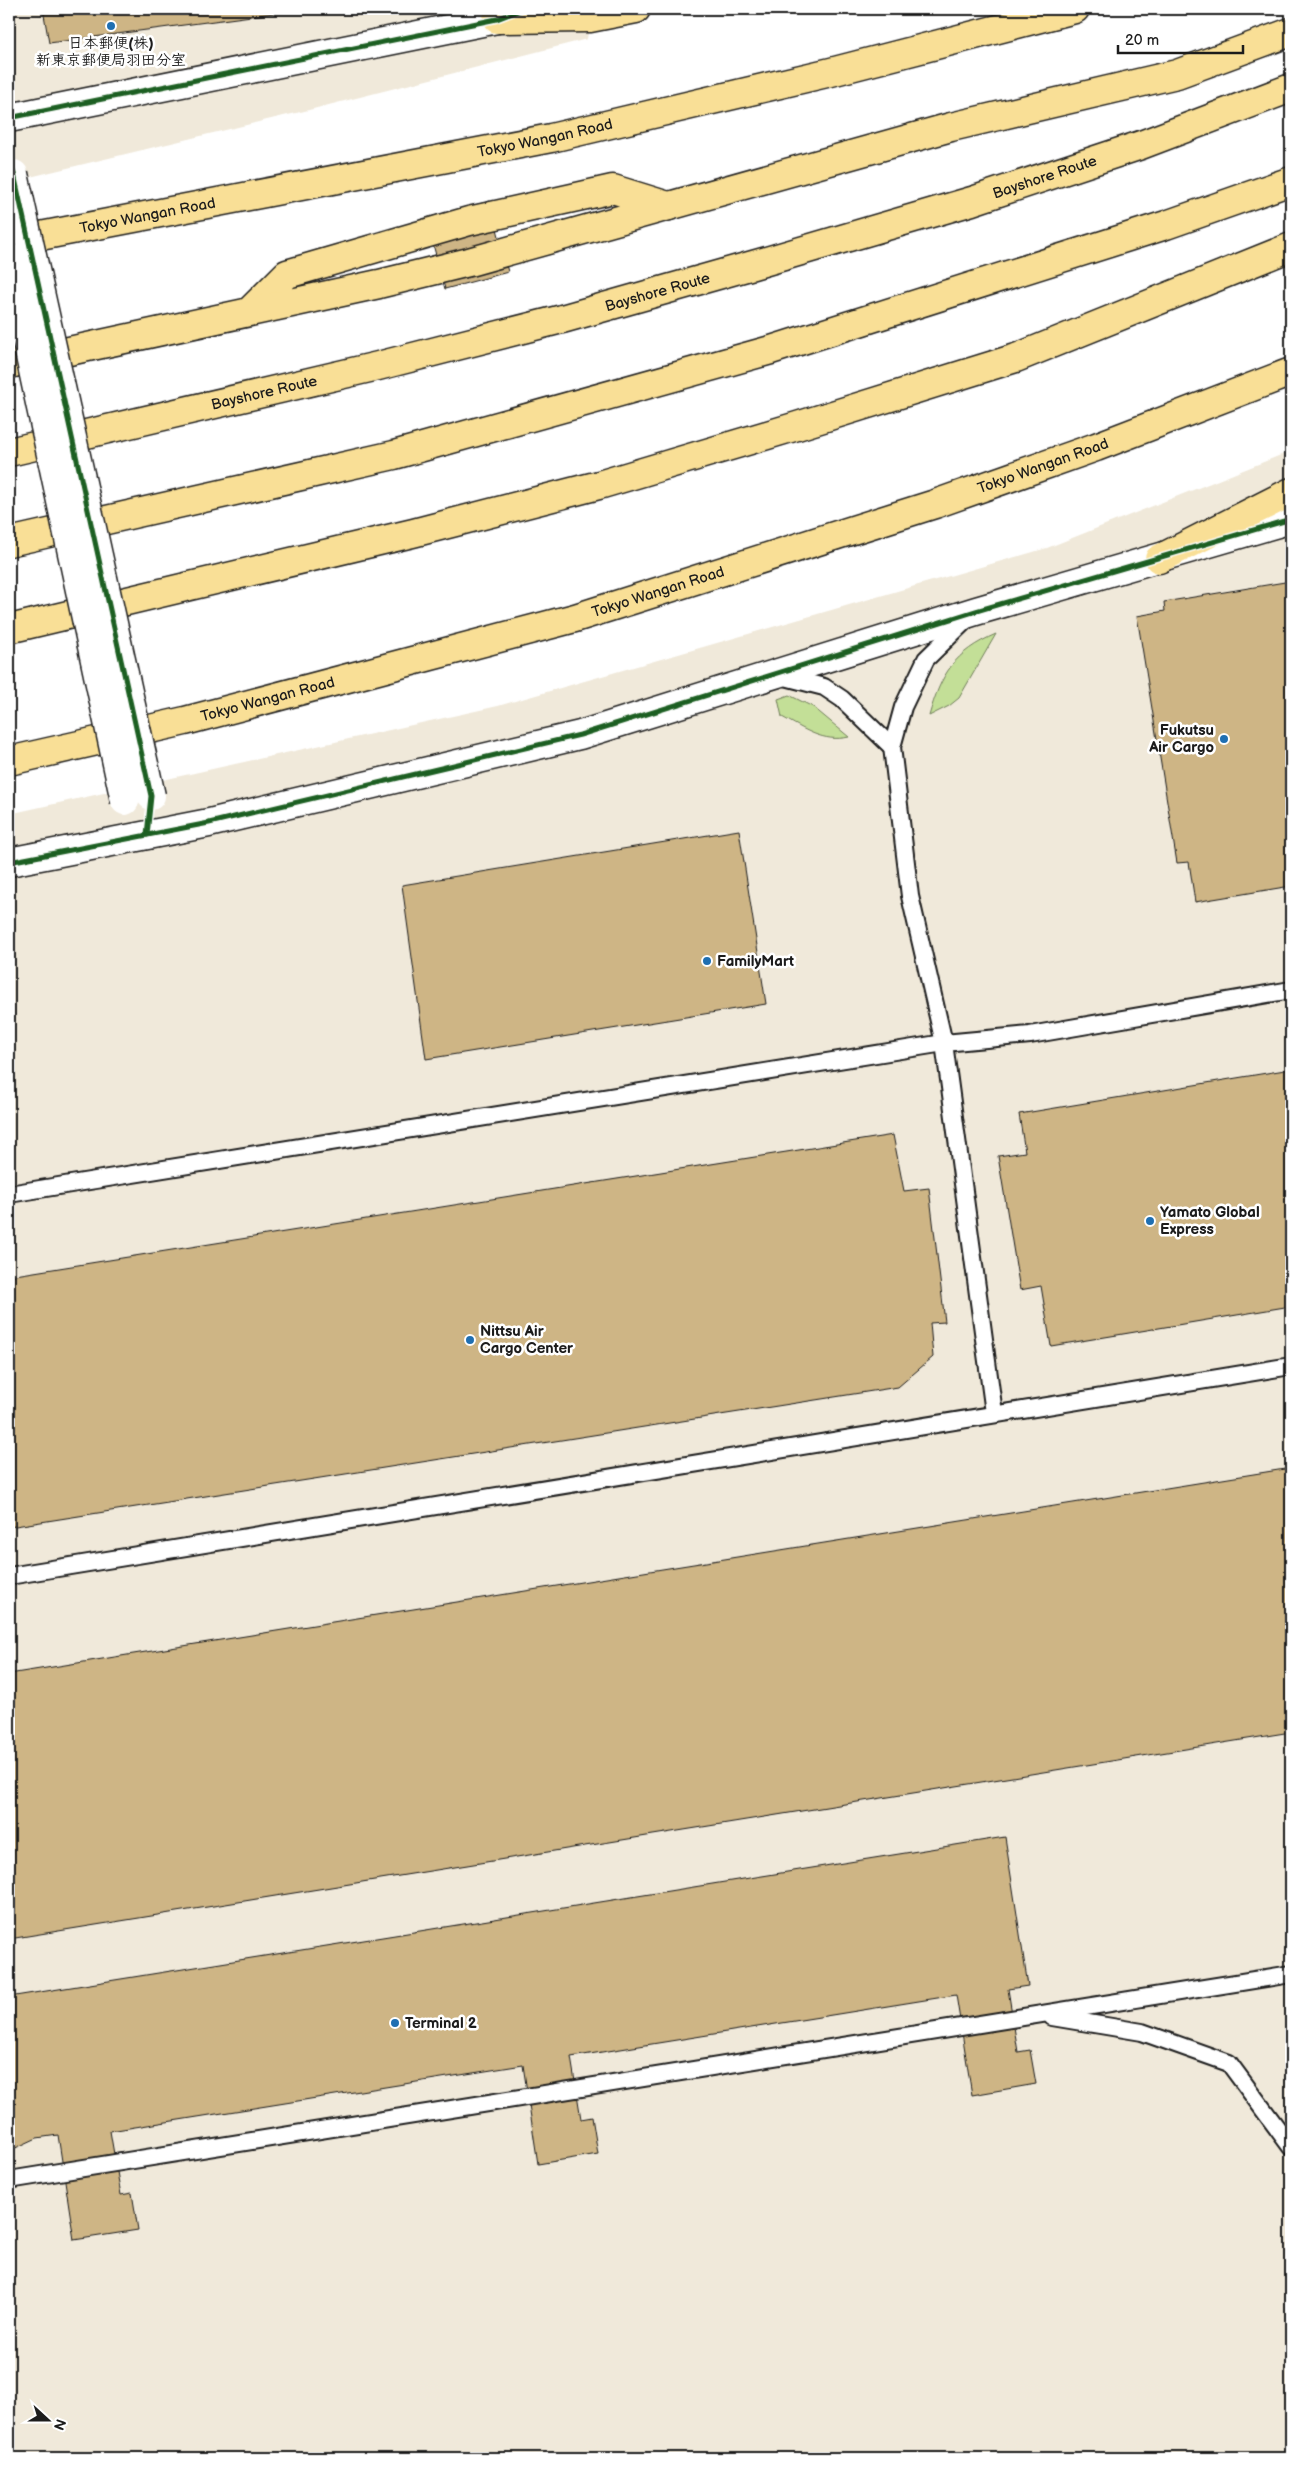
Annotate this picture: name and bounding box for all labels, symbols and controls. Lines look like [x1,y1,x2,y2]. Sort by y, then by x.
marker: 日本郵便(株) 新東京郵便局羽田分室 [105,20,117,32]
scale bar [1118,22,1242,54]
text: 20 m [1125,31,1159,50]
place label: 日本郵便(株) 新東京郵便局羽田分室 [36,34,186,70]
street label: Tokyo Wangan Road [476,114,615,161]
street label: Bayshore Route [990,151,1099,203]
street label: Tokyo Wangan Road [78,193,217,238]
street label: Bayshore Route [603,268,712,316]
street label: Bayshore Route [209,371,319,414]
street label: Tokyo Wangan Road [975,434,1111,498]
street label: Tokyo Wangan Road [589,562,727,622]
street label: Tokyo Wangan Road [199,672,337,726]
place label: Fukutsu Air Cargo [1148,721,1214,757]
marker: Fukutsu Air Cargo [1218,733,1230,745]
place label: FamilyMart [717,952,794,971]
marker: FamilyMart [701,955,713,967]
place label: Yamato Global Express [1160,1203,1260,1239]
marker: Yamato Global Express [1144,1215,1156,1227]
place label: Nittsu Air Cargo Center [480,1322,574,1358]
marker: Nittsu Air Cargo Center [464,1334,476,1346]
place label: Terminal 2 [405,2014,477,2033]
marker: Terminal 2 [389,2017,401,2029]
north arrow [22,2394,72,2444]
text: N [50,2417,69,2432]

